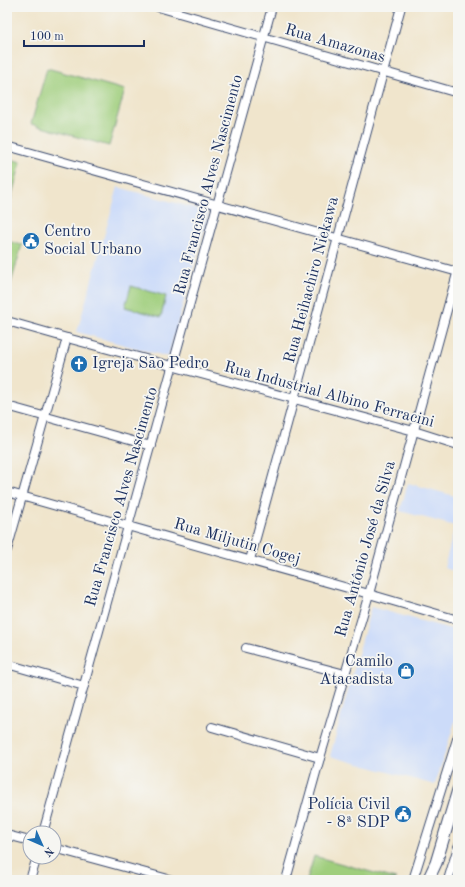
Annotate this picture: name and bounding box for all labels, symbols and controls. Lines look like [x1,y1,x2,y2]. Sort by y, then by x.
scale bar [24,22,144,48]
street label: Rua Amazonas [283,22,387,66]
text: 100 m [30,31,64,43]
street label: Rua Francisco Alves Nascimento [172,73,246,297]
street label: Rua Heihachiro Niekawa [282,195,342,365]
place label: Centro Social Urbano [44,224,142,258]
public building icon: Centro Social Urbano [21,231,41,251]
church icon: Igreja São Pedro [69,354,89,374]
place label: Igreja São Pedro [92,356,209,372]
street label: Rua Industrial Albino Ferracini [222,359,436,431]
street label: Rua Francisco Alves Nascimento [83,385,161,609]
street label: Rua Antônio José da Silva [333,459,399,639]
street label: Rua Miljutin Cogej [172,516,302,568]
place label: Camilo Atacadista [319,654,393,688]
shop icon: Camilo Atacadista [396,661,416,681]
place label: Polícia Civil - 8ª SDP [308,797,390,831]
public building icon: Polícia Civil - 8ª SDP [393,804,413,824]
north arrow [22,825,62,865]
text: N [41,844,55,858]

